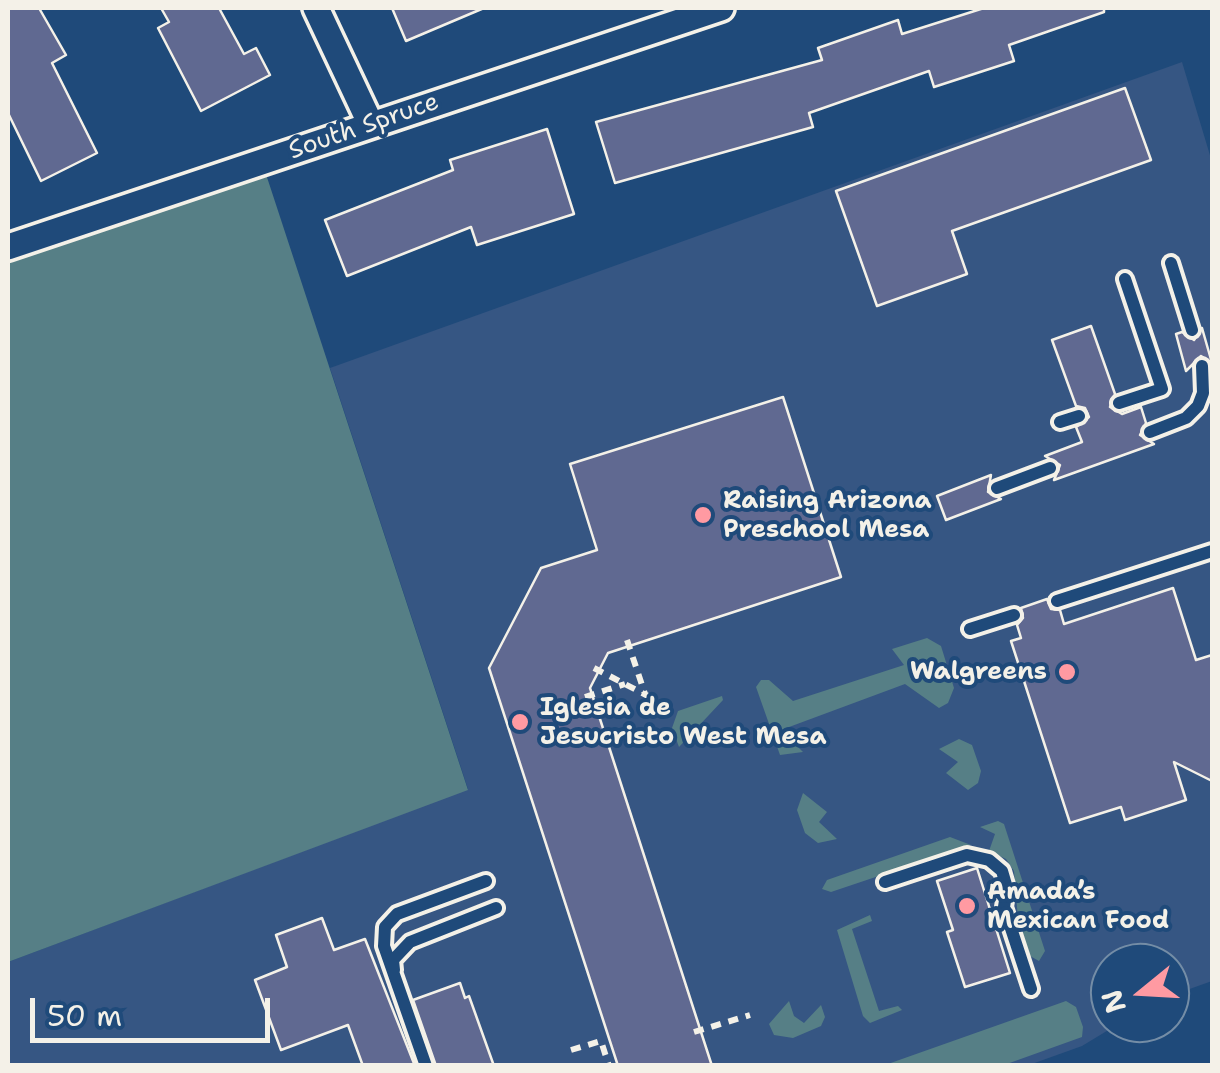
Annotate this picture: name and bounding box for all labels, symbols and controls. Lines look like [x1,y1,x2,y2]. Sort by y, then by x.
street label: South Spruce [285,87,443,167]
place label: Raising Arizona Preschool Mesa [723,486,932,545]
marker: Raising Arizona Preschool Mesa [692,504,714,526]
place label: Walgreens [910,657,1047,687]
marker: Walgreens [1056,661,1078,683]
place label: Iglesia de Jesucristo West Mesa [540,693,826,752]
marker: Iglesia de Jesucristo West Mesa [509,711,531,733]
place label: Amada’s Mexican Food [987,877,1169,936]
marker: Amada’s Mexican Food [956,895,978,917]
north arrow [1090,943,1190,1043]
scale bar [35,978,275,1040]
text: N [1092,985,1135,1018]
text: 50 m [47,995,122,1036]

